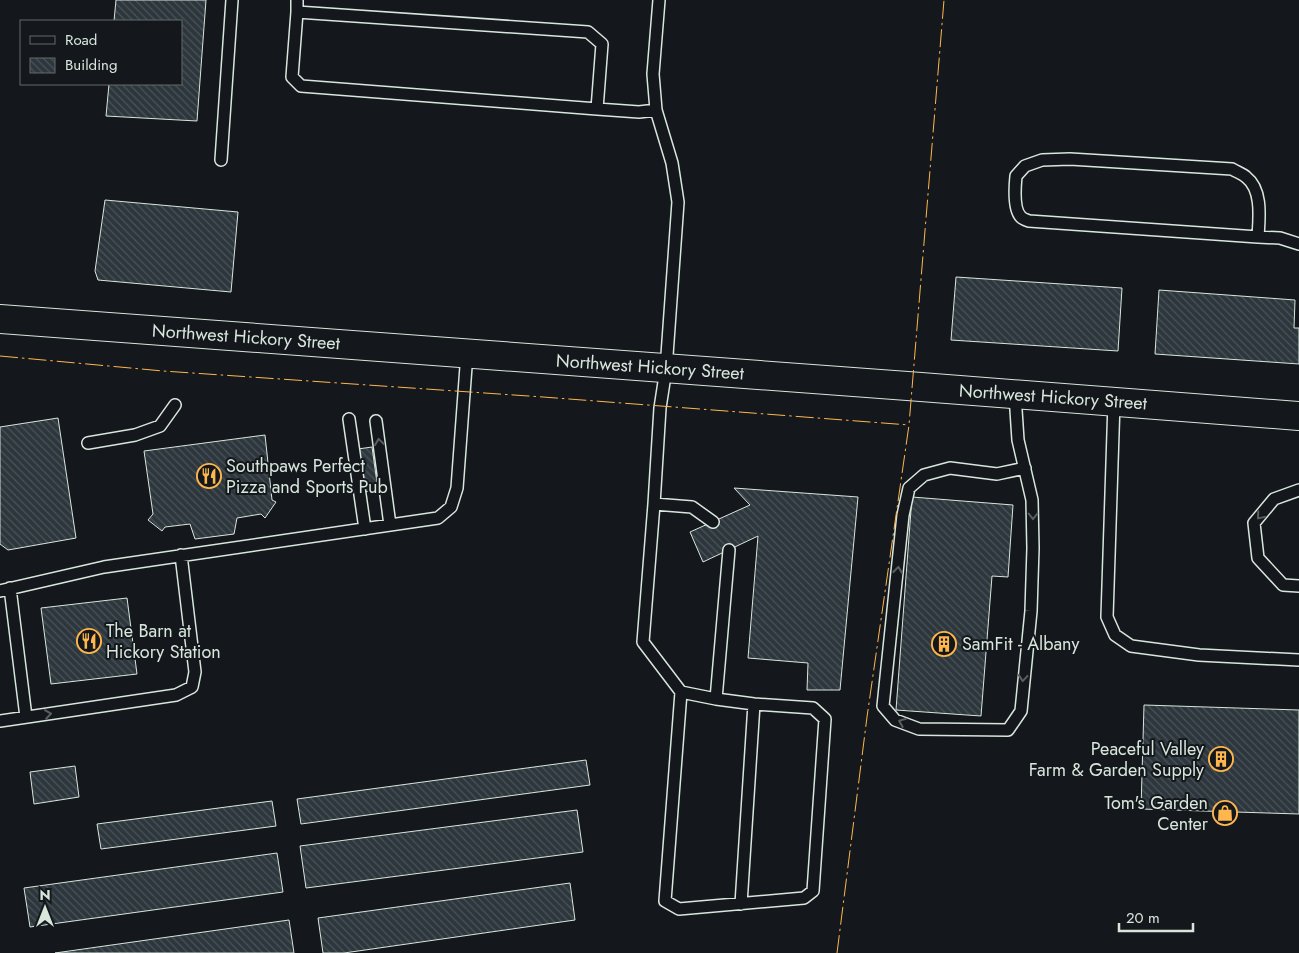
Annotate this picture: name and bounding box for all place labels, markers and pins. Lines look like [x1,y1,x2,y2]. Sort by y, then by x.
place label: Southpaws Perfect Pizza and Sports Pub [226,453,388,500]
restaurant icon: Southpaws Perfect Pizza and Sports Pub [196,463,222,489]
place label: The Barn at Hickory Station [106,618,221,665]
restaurant icon: The Barn at Hickory Station [76,628,102,654]
building icon: SamFit - Albany [931,631,957,657]
place label: SamFit - Albany [962,631,1079,657]
place label: Peaceful Valley Farm & Garden Supply [1029,736,1204,783]
building icon: Peaceful Valley Farm & Garden Supply [1208,746,1234,772]
place label: Tom's Garden Center [1104,790,1209,837]
shop icon: Tom's Garden Center [1212,800,1238,826]

